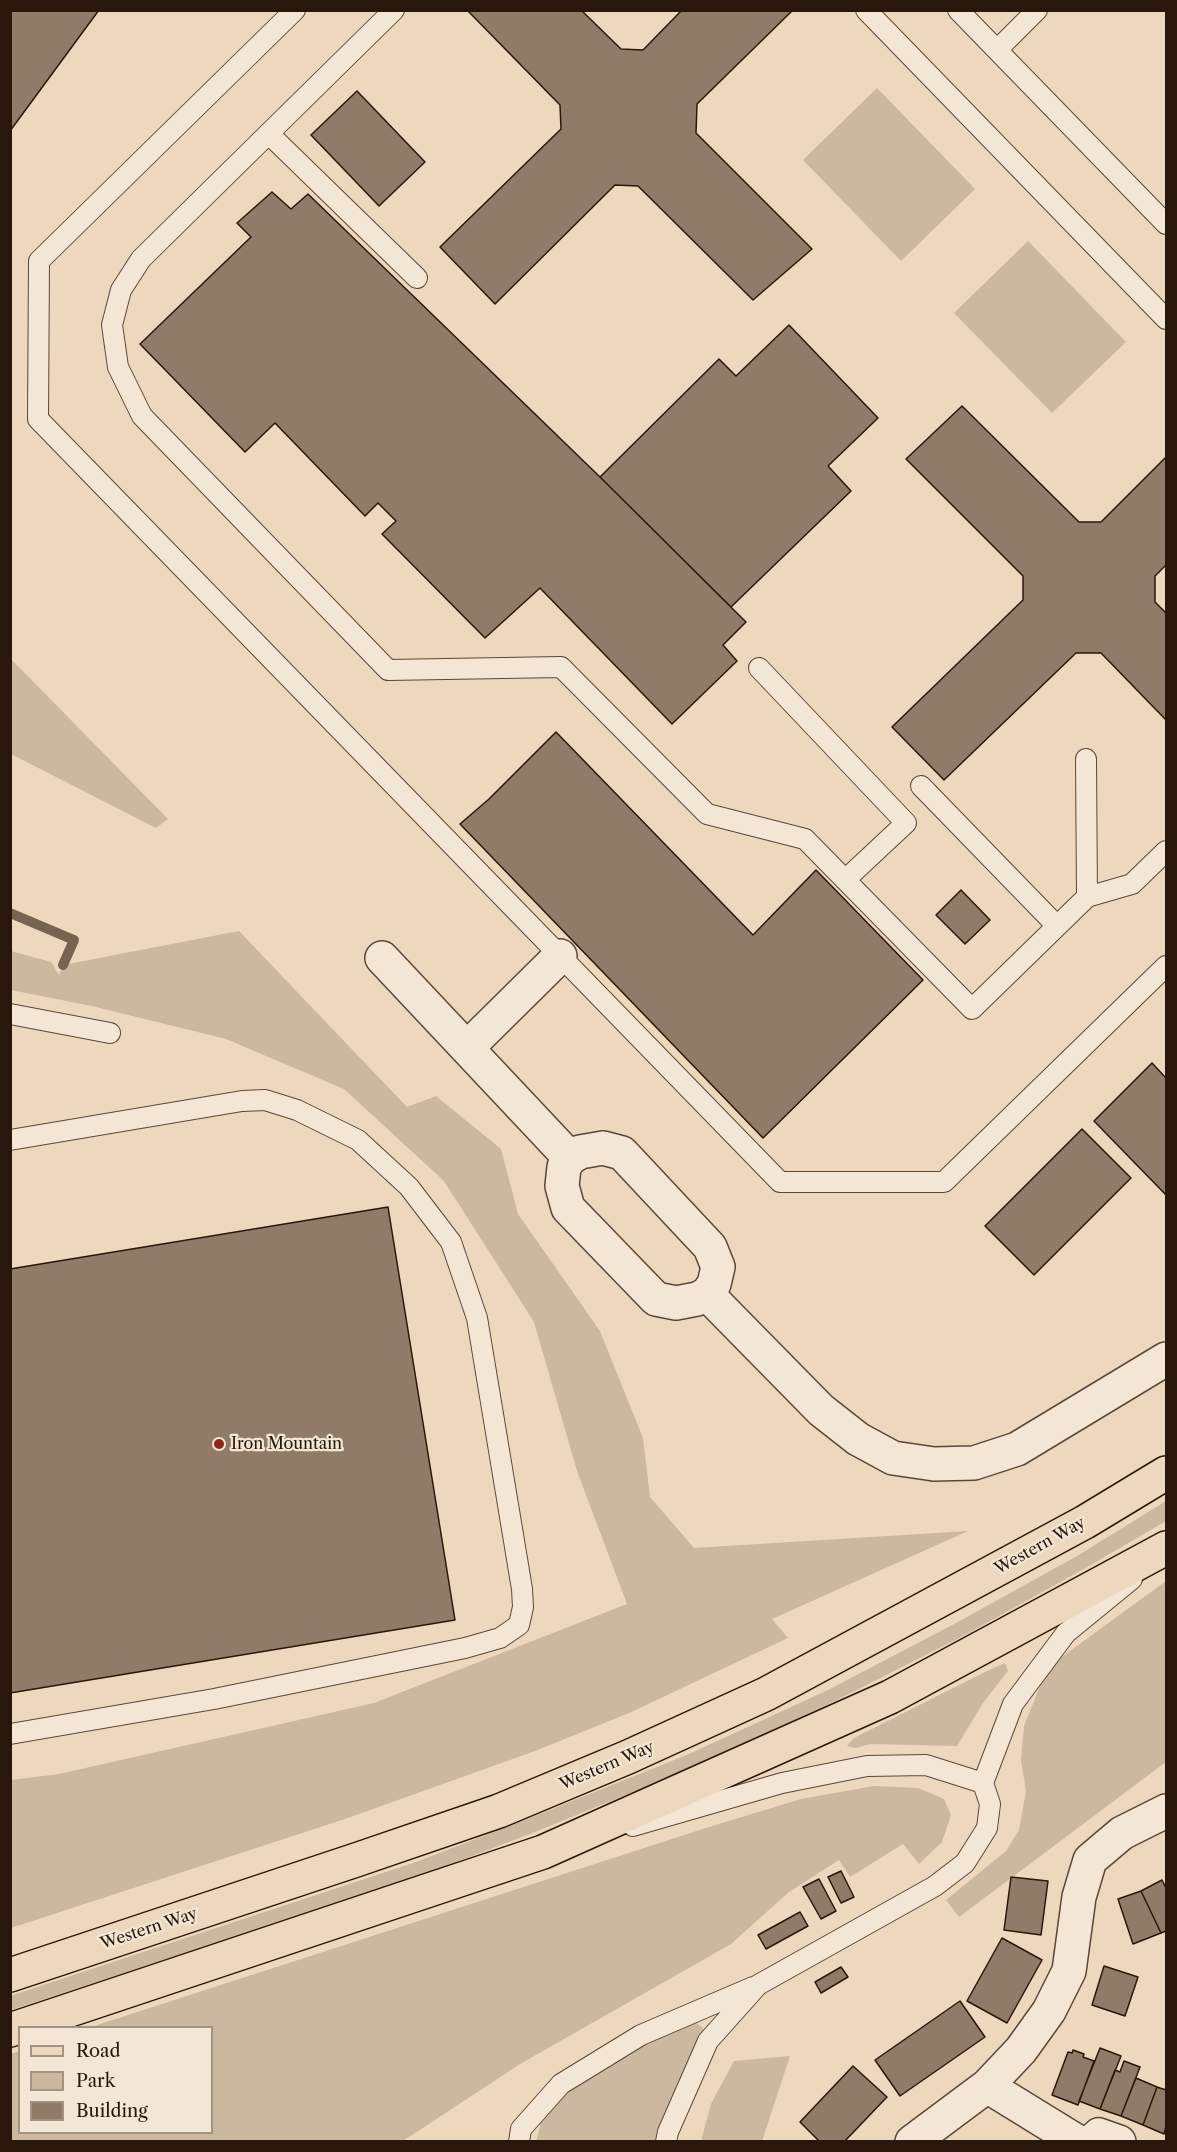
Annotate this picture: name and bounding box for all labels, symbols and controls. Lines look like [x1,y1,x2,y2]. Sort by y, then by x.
place label: Iron Mountain [231,1434,342,1454]
marker: Iron Mountain [212,1437,226,1451]
street label: Western Way [991,1513,1089,1579]
street label: Western Way [557,1737,657,1795]
street label: Western Way [98,1904,200,1954]
legend [18,2026,213,2134]
text: Road [76,2040,121,2062]
text: Park [76,2070,115,2092]
text: Building [76,2100,148,2122]

